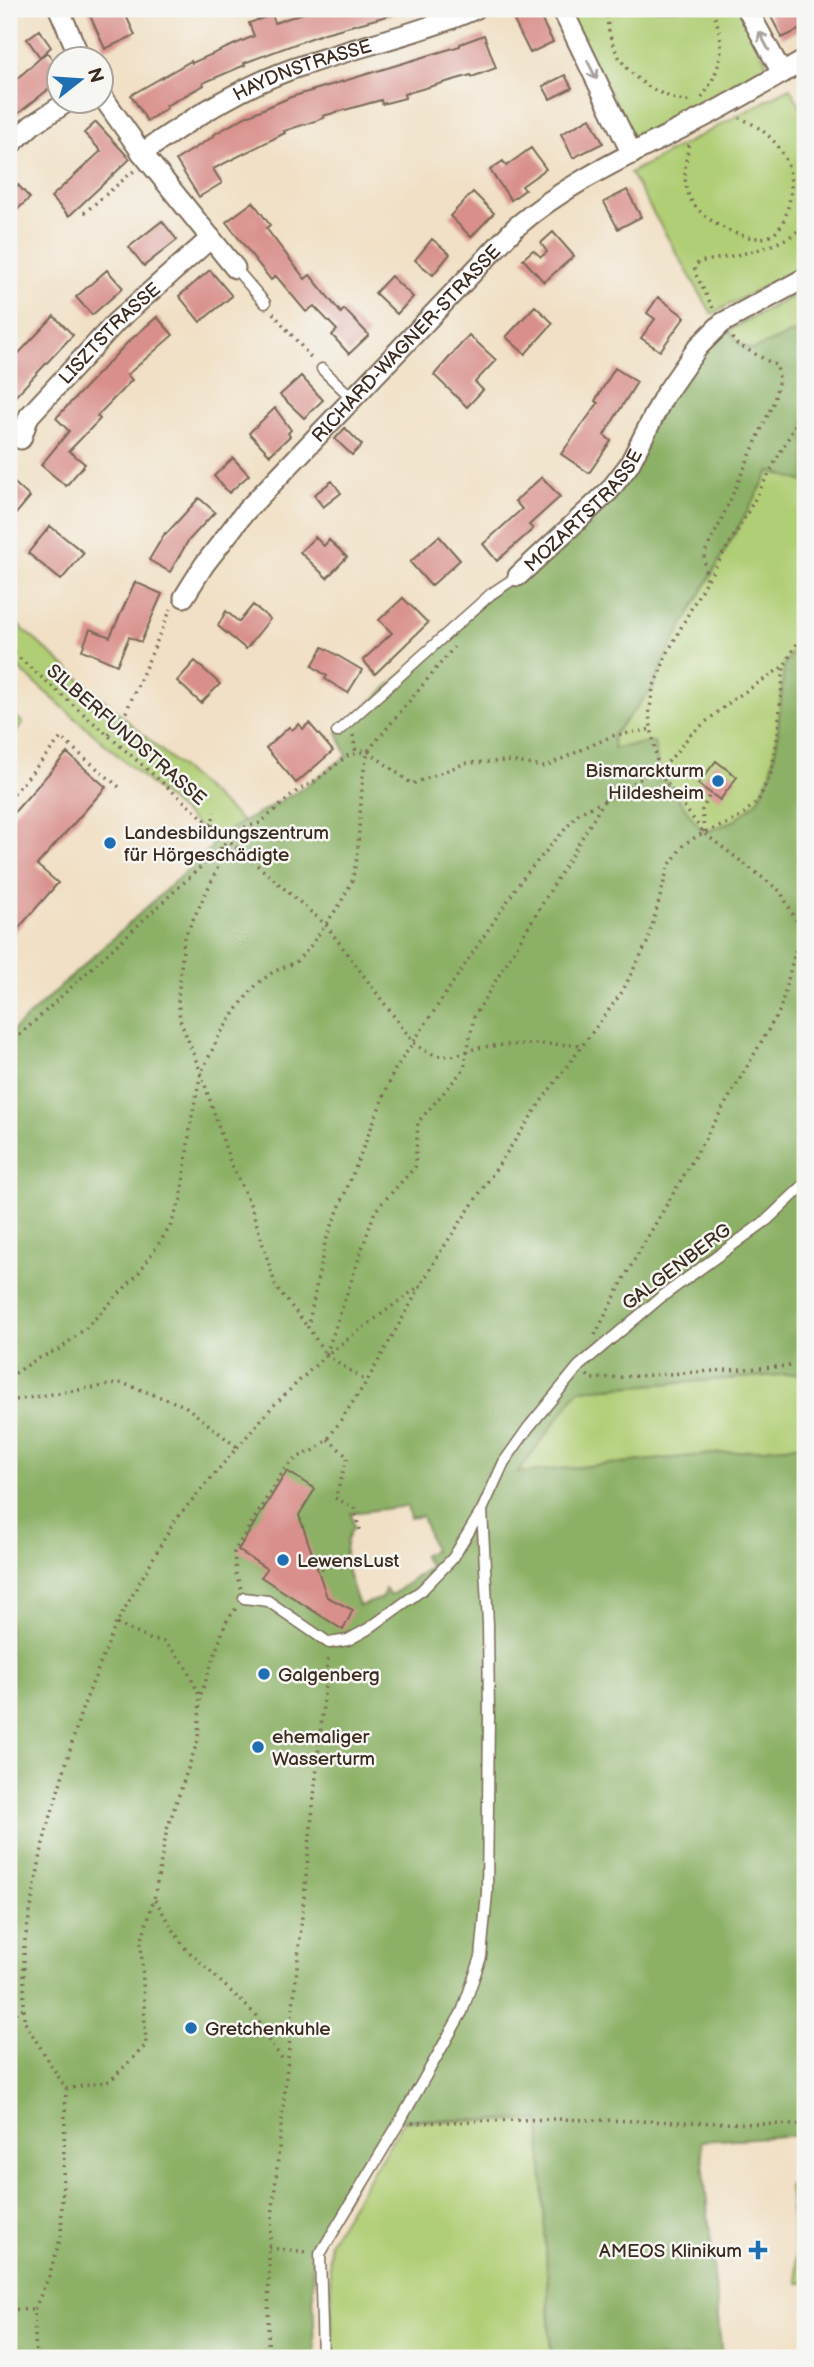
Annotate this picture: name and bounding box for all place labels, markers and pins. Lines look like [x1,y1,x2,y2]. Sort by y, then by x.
place label: Bismarckturm Hildesheim [585,760,704,805]
marker: Bismarckturm Hildesheim [710,773,726,789]
place label: Landesbildungszentrum für Hörgeschädigte [124,822,329,867]
marker: Landesbildungszentrum für Hörgeschädigte [102,835,118,851]
place label: LewensLust [297,1550,400,1573]
marker: LewensLust [275,1552,291,1568]
place label: Galgenberg [278,1664,380,1687]
marker: Galgenberg [256,1666,272,1682]
place label: ehemaliger Wasserturm [272,1726,375,1771]
marker: ehemaliger Wasserturm [250,1739,266,1755]
place label: Gretchenkuhle [205,2018,331,2041]
marker: Gretchenkuhle [183,2020,199,2036]
place label: AMEOS Klinikum [599,2240,742,2263]
marker: AMEOS Klinikum [748,2240,768,2260]

